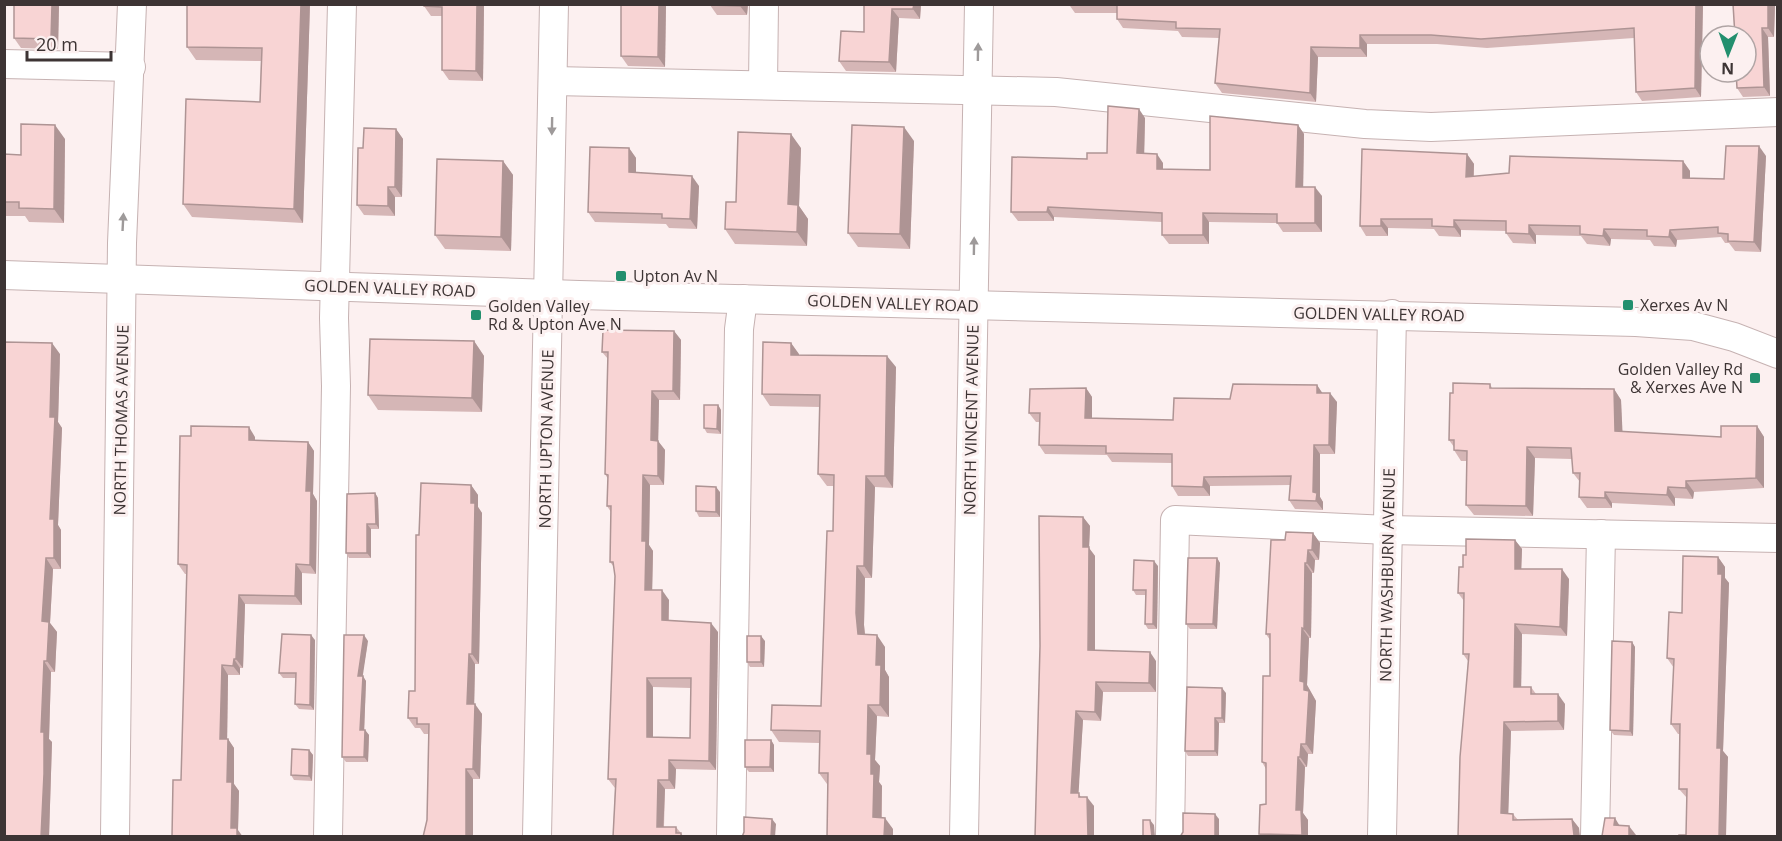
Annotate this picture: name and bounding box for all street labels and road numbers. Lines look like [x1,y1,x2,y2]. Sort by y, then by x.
street label: GOLDEN VALLEY ROAD [304,274,476,302]
street label: GOLDEN VALLEY ROAD [807,289,979,317]
street label: GOLDEN VALLEY ROAD [1293,302,1465,326]
street label: NORTH THOMAS AVENUE [108,324,134,516]
street label: NORTH VINCENT AVENUE [958,325,984,515]
street label: NORTH UPTON AVENUE [533,349,559,529]
street label: NORTH WASHBURN AVENUE [1374,468,1400,682]

